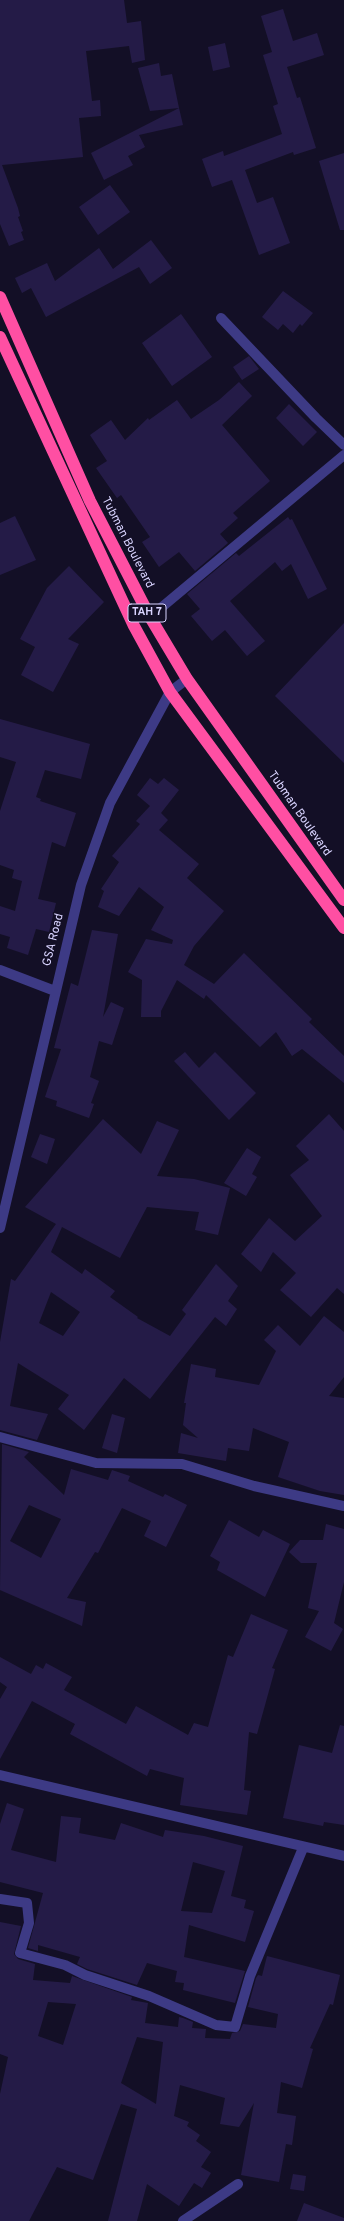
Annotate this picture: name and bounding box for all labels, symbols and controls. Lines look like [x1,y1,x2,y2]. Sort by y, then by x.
street label: Tubman Boulevard [98,495,156,591]
road number: TAH 7 [128,604,166,622]
street label: Tubman Boulevard [264,769,334,859]
street label: GSA Road [41,912,67,968]

